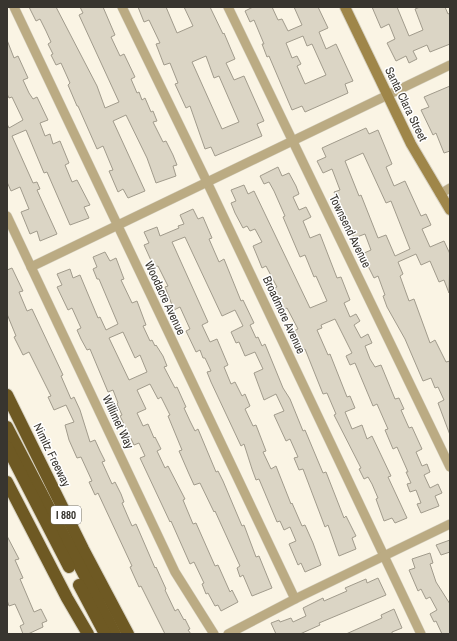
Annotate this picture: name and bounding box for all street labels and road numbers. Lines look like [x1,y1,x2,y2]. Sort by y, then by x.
street label: Santa Clara Street [381,64,431,144]
street label: Townsend Avenue [325,192,375,270]
street label: Woodacre Avenue [141,258,189,338]
street label: Broadmore Avenue [259,274,309,356]
street label: Willimet Way [99,393,137,452]
street label: Nimitz Freeway [30,421,74,490]
road number: I 880 [51,506,81,524]

